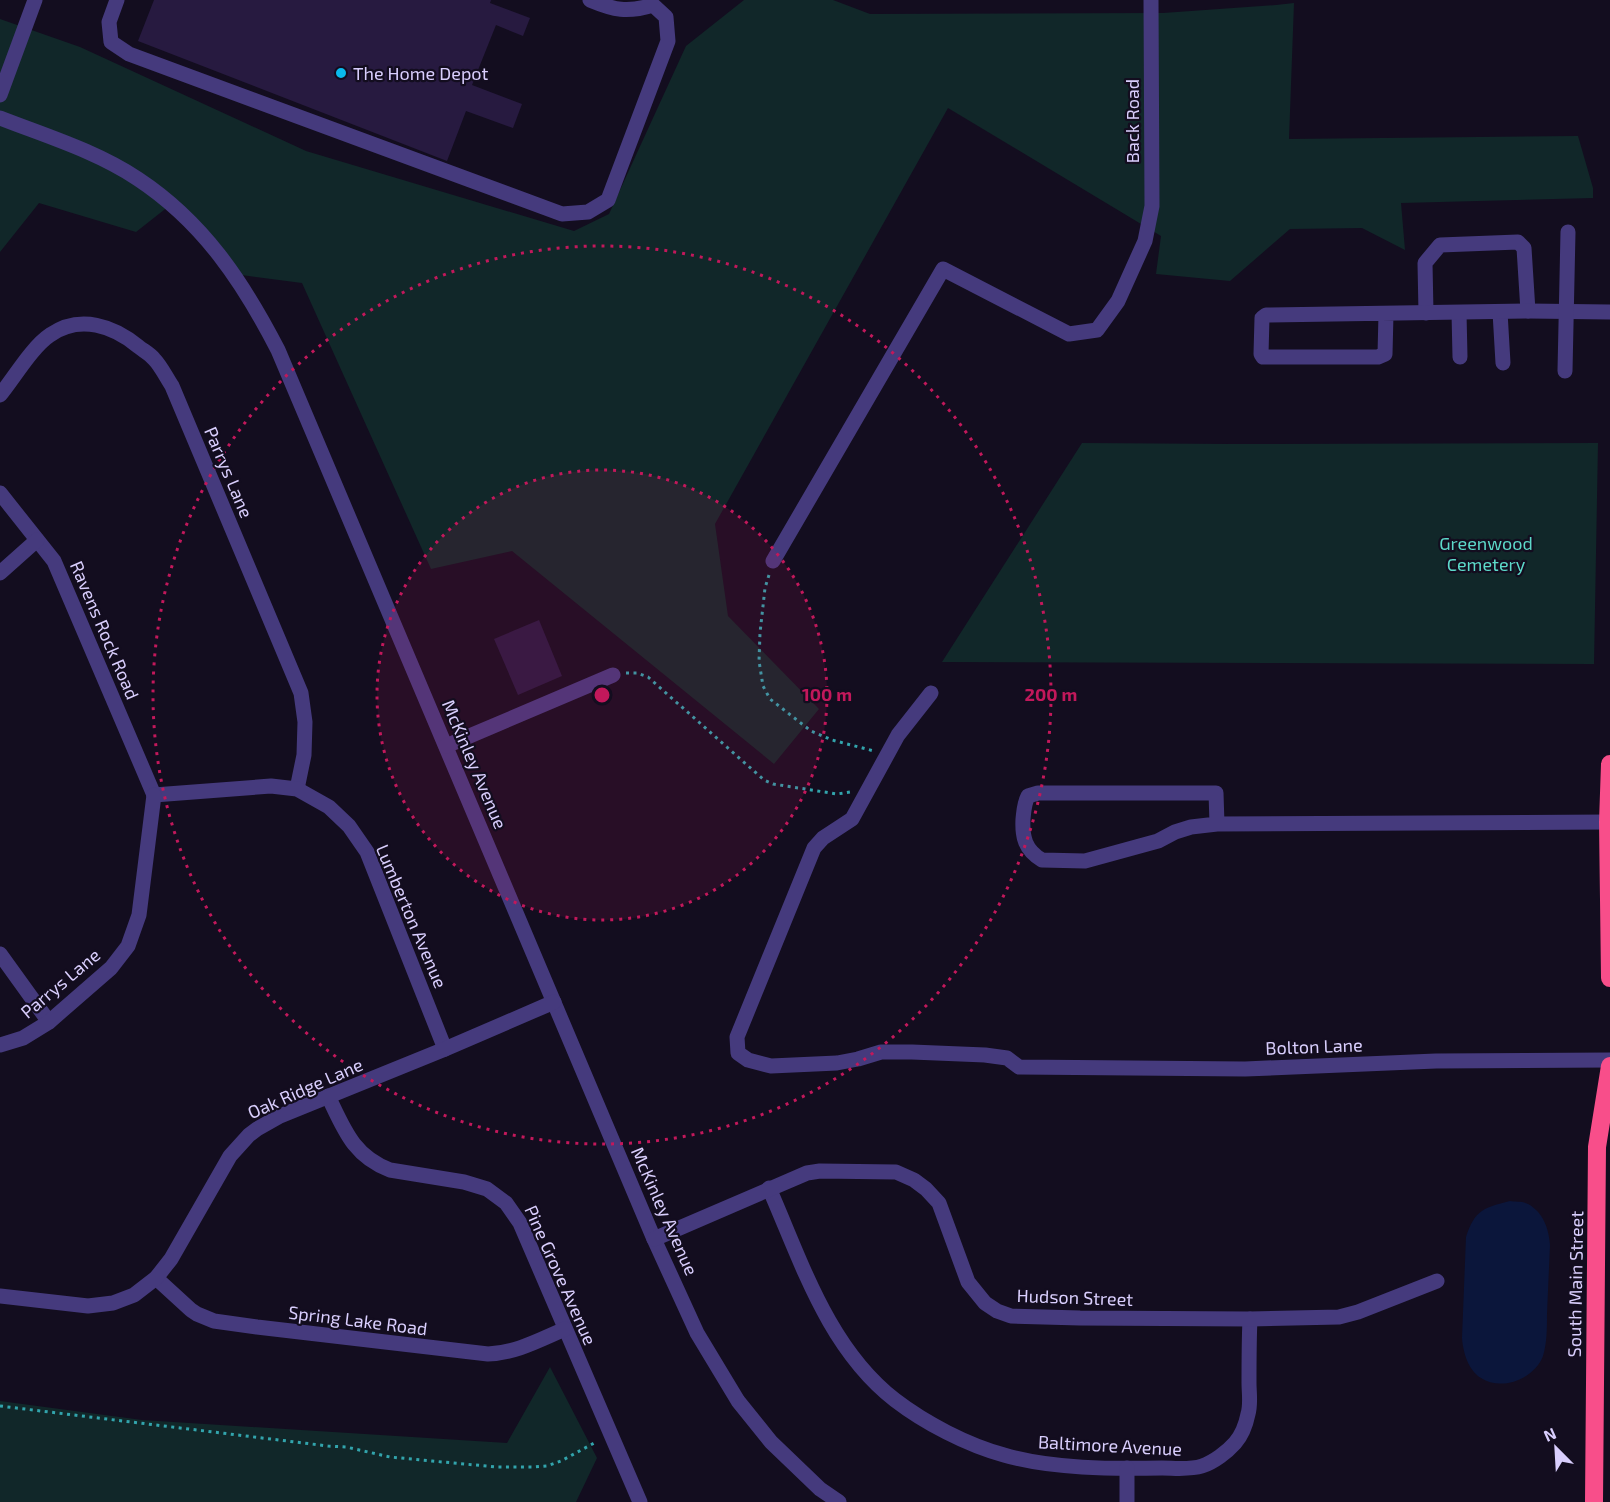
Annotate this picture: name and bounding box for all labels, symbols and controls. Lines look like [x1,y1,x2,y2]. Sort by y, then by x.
place label: The Home Depot [353,62,489,84]
marker: The Home Depot [334,66,348,80]
street label: Back Road [1121,79,1143,163]
street label: Parrys Lane [200,423,258,521]
park label: Greenwood Cemetery [1439,532,1533,575]
street label: Ravens Rock Road [66,557,144,703]
text: 100 m [802,683,852,705]
text: 200 m [1025,683,1077,705]
centre of rings [592,685,612,705]
street label: McKinley Avenue [438,696,512,832]
street label: Lumberton Avenue [372,841,452,991]
street label: Parrys Lane [16,943,104,1023]
street label: Bolton Lane [1265,1033,1363,1059]
street label: Oak Ridge Lane [244,1053,366,1123]
street label: McKinley Avenue [627,1143,703,1279]
street label: Pine Grove Avenue [520,1202,602,1348]
street label: South Main Street [1563,1210,1587,1357]
street label: Hudson Street [1016,1284,1134,1310]
street label: Spring Lake Road [287,1301,429,1339]
north arrow [1526,1418,1586,1478]
text: N [1541,1423,1559,1445]
street label: Baltimore Avenue [1037,1430,1183,1460]

